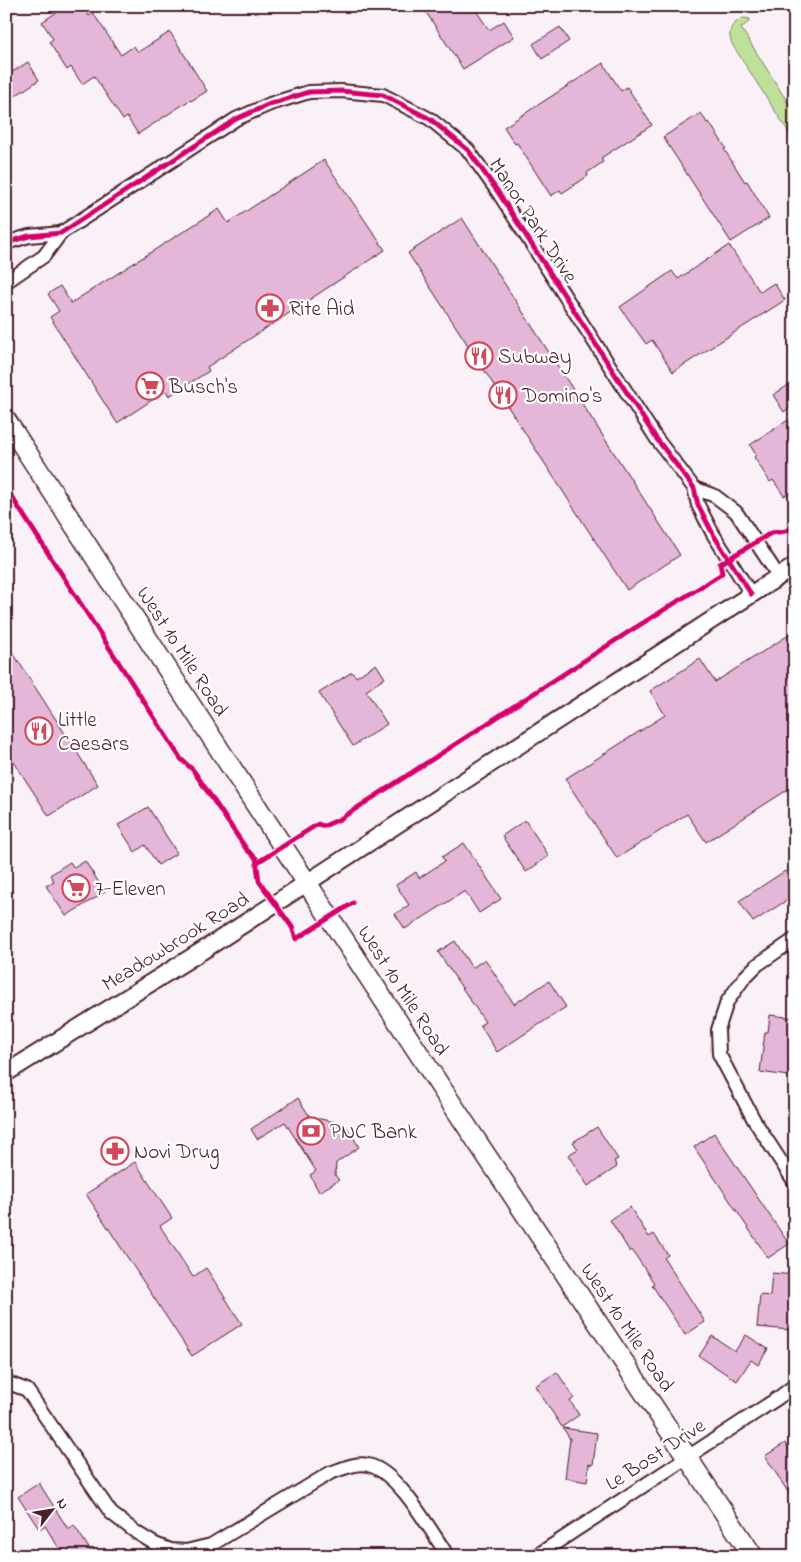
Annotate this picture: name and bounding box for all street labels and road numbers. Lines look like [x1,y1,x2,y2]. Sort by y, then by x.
street label: Manor Park Drive [480,152,584,290]
street label: West 10 Mile Road [128,581,235,723]
street label: Meadowbrook Road [97,885,256,1000]
street label: West 10 Mile Road [349,920,456,1062]
street label: West 10 Mile Road [572,1258,681,1399]
street label: Le Bost Drive [600,1412,713,1499]

